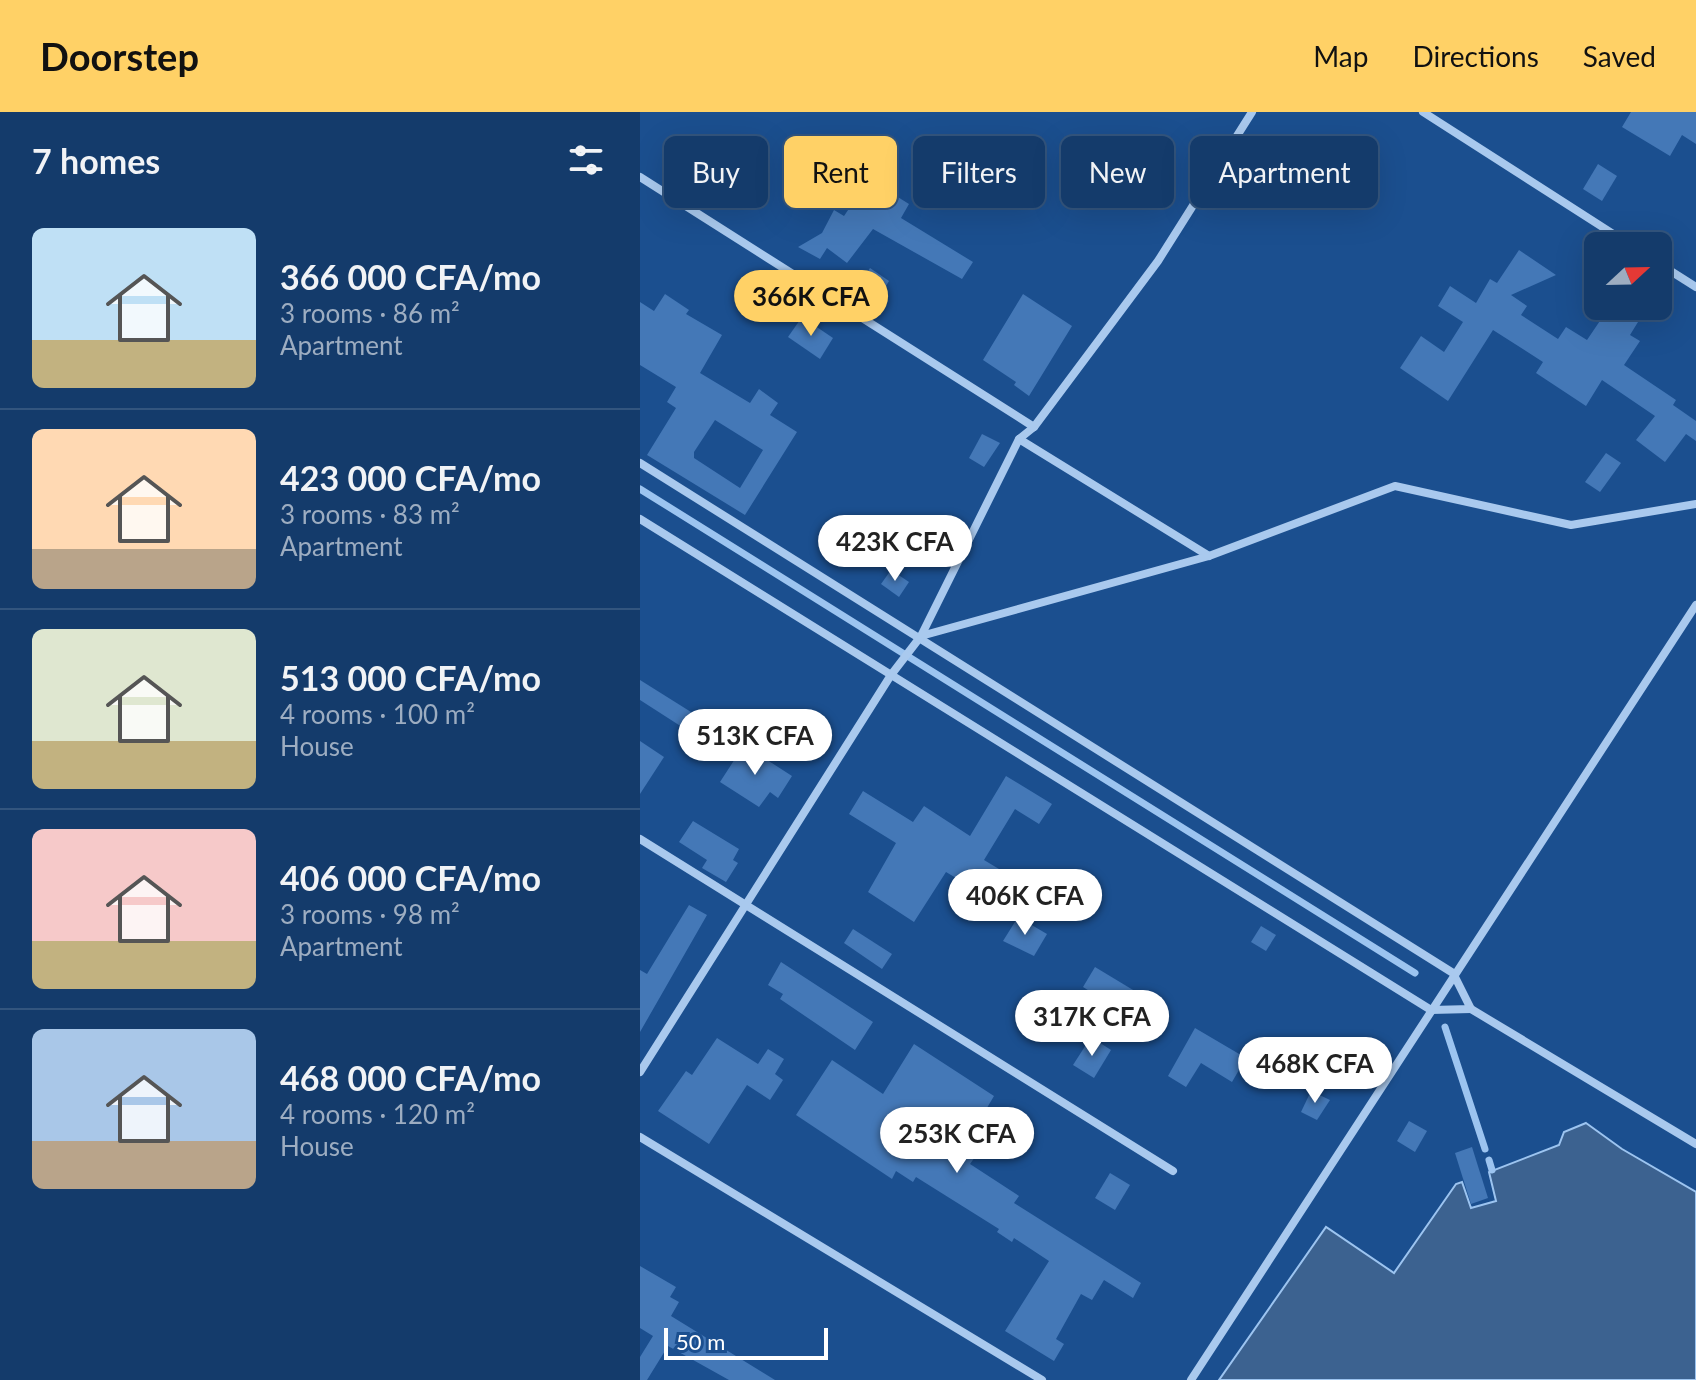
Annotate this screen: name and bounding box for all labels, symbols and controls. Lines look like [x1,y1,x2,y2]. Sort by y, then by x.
text: Doorstep [40,33,199,79]
text: Map [1313,39,1368,73]
text: Directions [1412,39,1539,73]
text: Saved [1583,39,1656,73]
chip: Buy [664,136,768,208]
chip: Rent [784,136,897,208]
chip: Filters [913,136,1045,208]
chip: New [1061,136,1174,208]
chip: Apartment [1190,136,1378,208]
icon: filters [564,138,608,182]
text: 7 homes [32,140,160,181]
north arrow [1584,232,1672,320]
map controls [1584,232,1672,320]
text: 366 000 CFA/mo [280,256,541,297]
icon: home [96,260,192,356]
pin: 366K CFA [728,270,894,338]
text: 366K CFA [752,280,870,312]
text: 3 rooms · 86 m² [280,297,460,329]
text: Apartment [280,329,403,361]
text: 423 000 CFA/mo [280,457,541,498]
icon: home [96,461,192,557]
text: 3 rooms · 83 m² [280,498,460,530]
pin: 423K CFA [812,515,978,583]
text: 423K CFA [836,525,954,557]
text: Apartment [280,530,403,562]
text: 513 000 CFA/mo [280,657,541,698]
icon: home [96,661,192,757]
text: 4 rooms · 100 m² [280,698,475,730]
pin: 513K CFA [672,709,838,777]
text: 513K CFA [696,719,814,751]
text: House [280,730,354,762]
text: 406 000 CFA/mo [280,857,541,898]
icon: home [96,861,192,957]
pin: 406K CFA [942,869,1108,937]
text: 406K CFA [966,879,1084,911]
text: 3 rooms · 98 m² [280,898,460,930]
text: Apartment [280,930,403,962]
pin: 317K CFA [1009,990,1175,1058]
text: 317K CFA [1033,1000,1151,1032]
pin: 468K CFA [1232,1037,1398,1105]
text: 468K CFA [1256,1047,1374,1079]
text: 468 000 CFA/mo [280,1057,541,1098]
icon: home [96,1061,192,1157]
text: 4 rooms · 120 m² [280,1098,475,1130]
pin: 253K CFA [874,1107,1040,1175]
text: 253K CFA [898,1117,1016,1149]
text: House [280,1130,354,1162]
scale bar [664,1324,828,1360]
text: 50 m [676,1328,725,1355]

